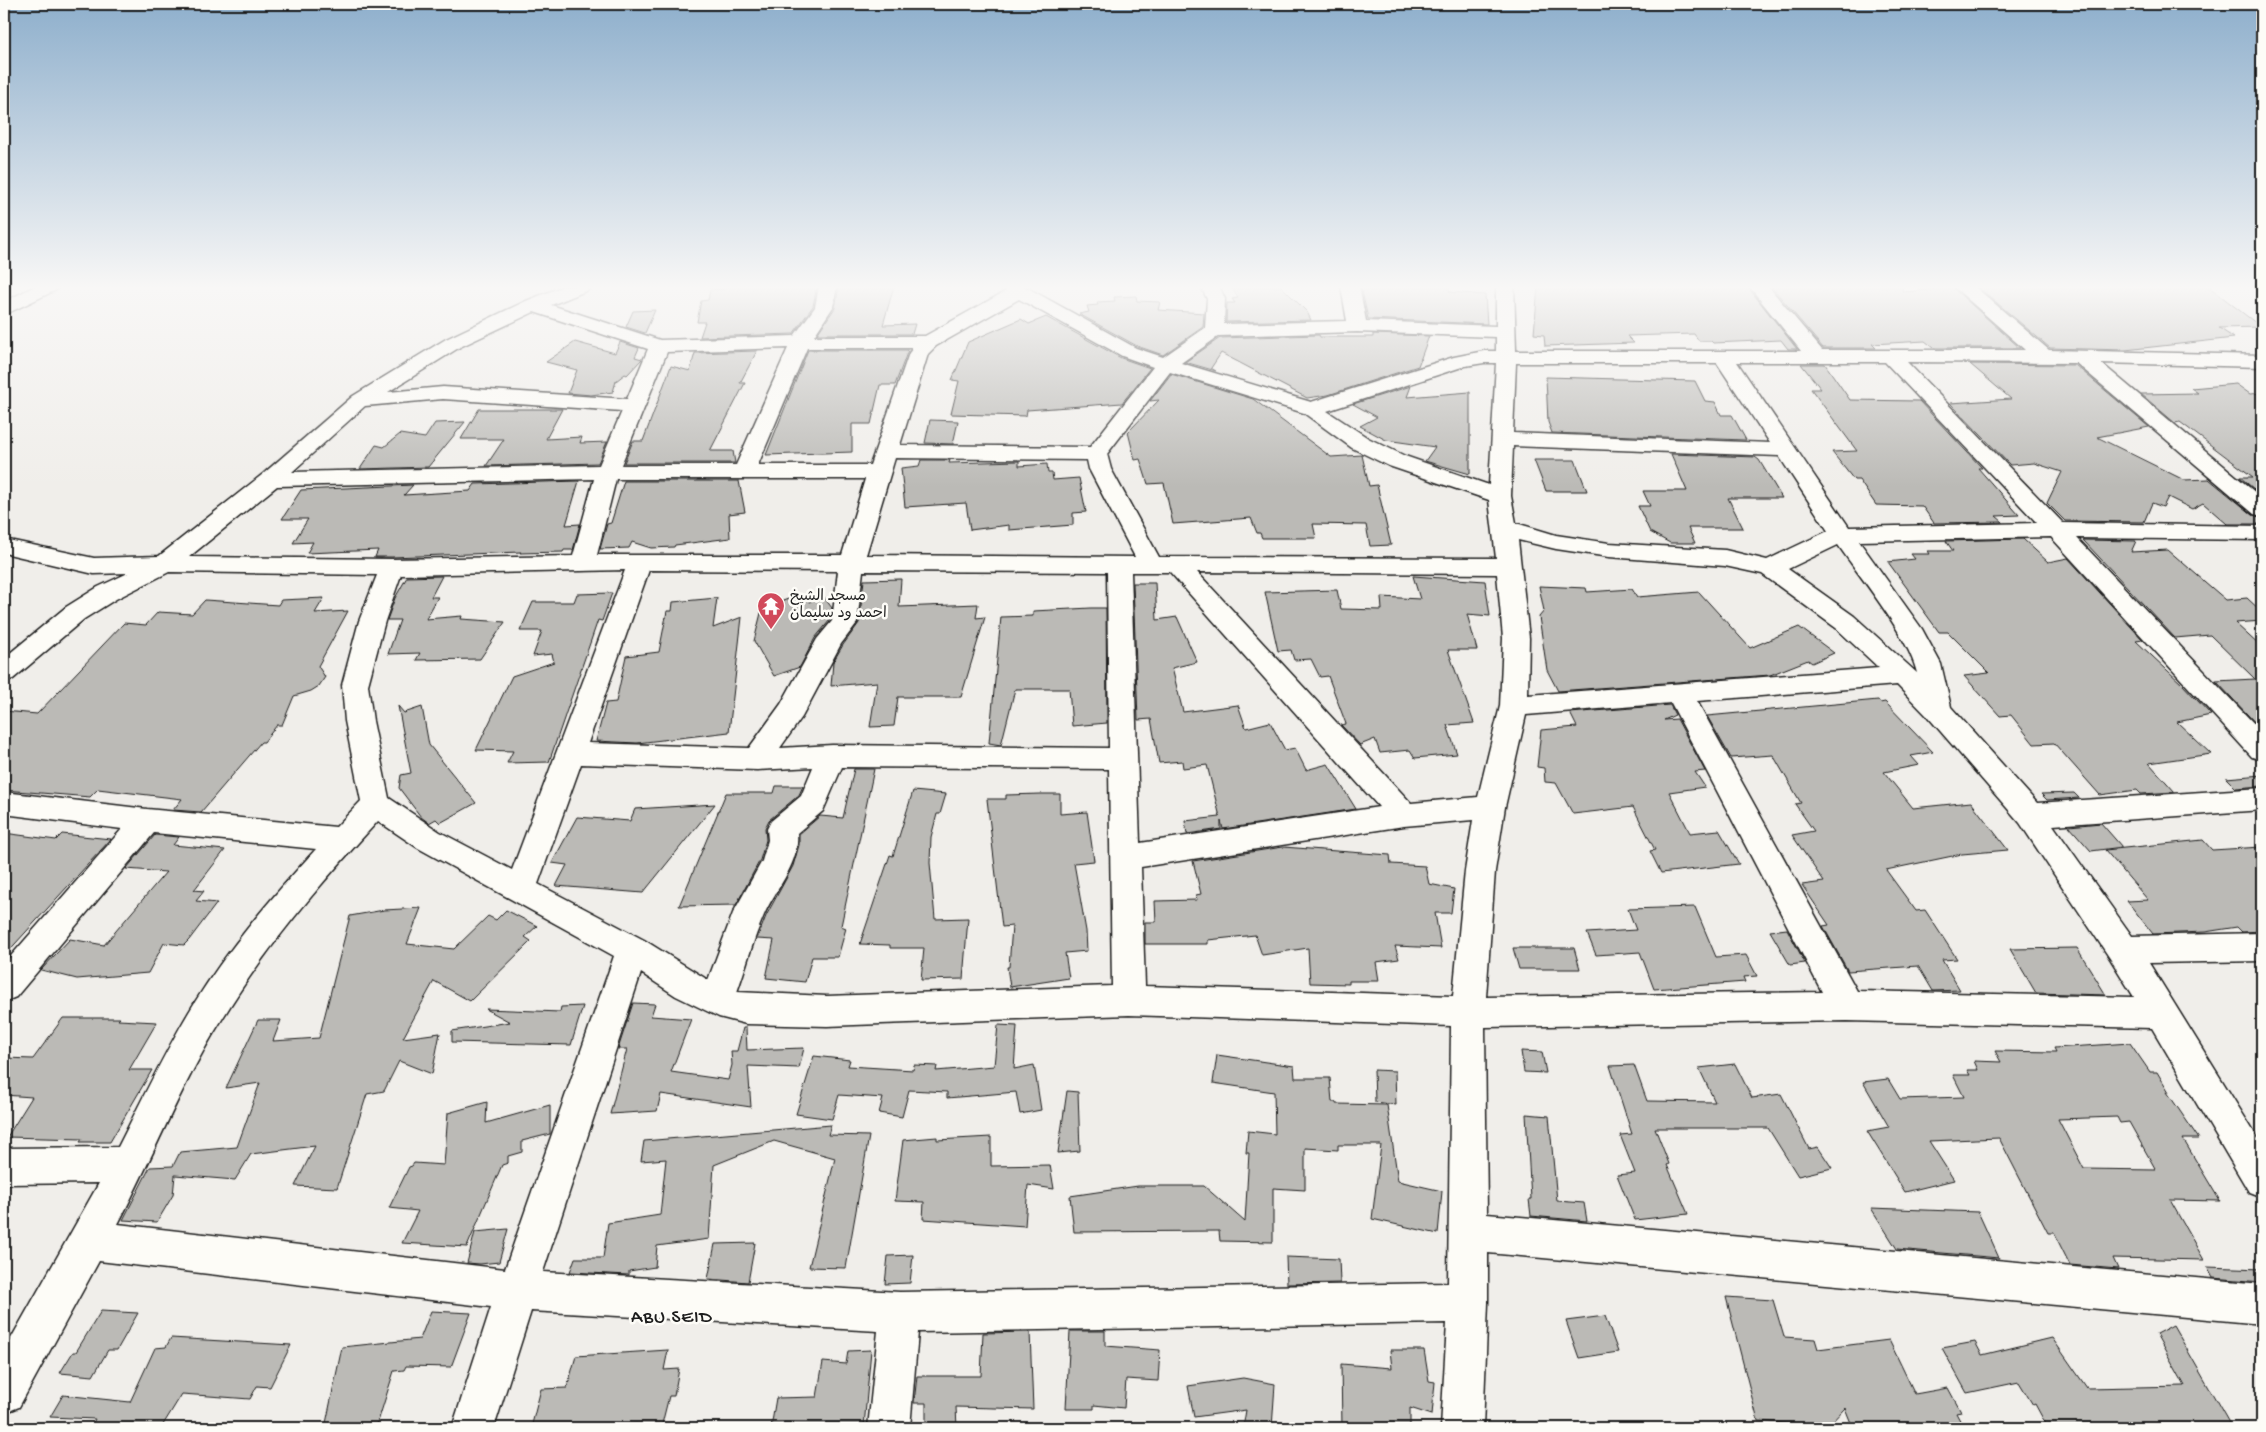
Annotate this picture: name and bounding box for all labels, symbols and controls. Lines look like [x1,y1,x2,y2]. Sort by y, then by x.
place label: مسجد الشيخ احمد ود سليمان [790,588,887,623]
temple icon: مسجد الشيخ احمد ود سليمان [756,591,786,630]
district label: ABU SEID [631,1307,713,1330]

